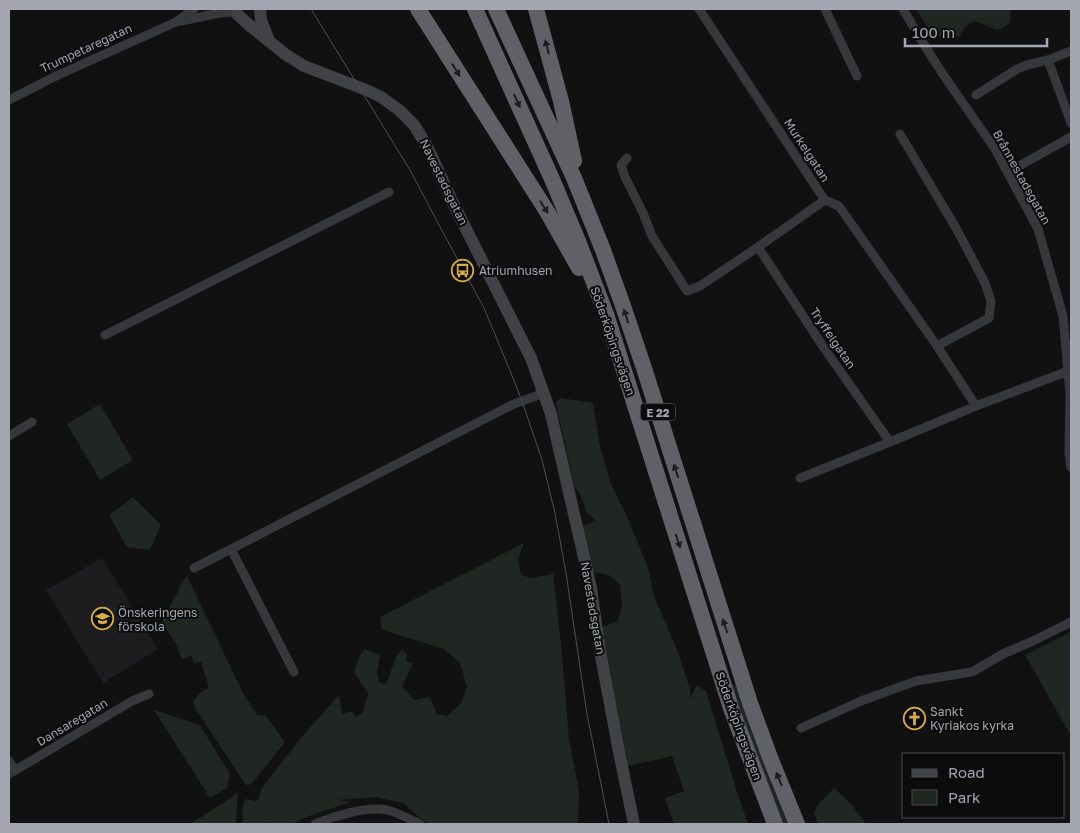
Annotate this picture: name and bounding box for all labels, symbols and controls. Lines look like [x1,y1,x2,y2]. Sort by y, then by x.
scale bar [905,15,1048,47]
street label: Trumpetaregatan [38,20,134,76]
text: 100 m [912,23,955,41]
one-way arrow [543,40,551,55]
one-way arrow [451,63,461,77]
one-way arrow [514,94,522,108]
street label: Murkelgatan [781,116,833,184]
street label: Brånnestadsgatan [990,127,1054,227]
street label: Navestadsgatan [417,137,471,227]
one-way arrow [539,200,548,214]
bus stop icon: Atriumhusen [451,258,475,282]
place label: Atriumhusen [479,263,552,278]
street label: Söderköpingsvägen [587,285,639,397]
street label: Tryffelgatan [807,304,859,372]
one-way arrow [622,308,630,323]
road number: E 22 [640,404,676,421]
one-way arrow [672,463,680,478]
one-way arrow [674,534,682,549]
street label: Navestadsgatan [577,561,609,655]
place label: Önskeringens förskola [118,605,197,634]
school or university icon: Önskeringens förskola [90,607,114,631]
one-way arrow [721,618,729,633]
street label: Söderköpingsvägen [712,670,766,782]
street label: Dansaregatan [34,695,110,749]
place label: Sankt Kyriakos kyrka [930,704,1014,733]
church icon: Sankt Kyriakos kyrka [902,706,926,730]
legend [902,753,1065,818]
text: Road [948,763,985,781]
one-way arrow [774,772,782,786]
text: Park [948,788,981,806]

